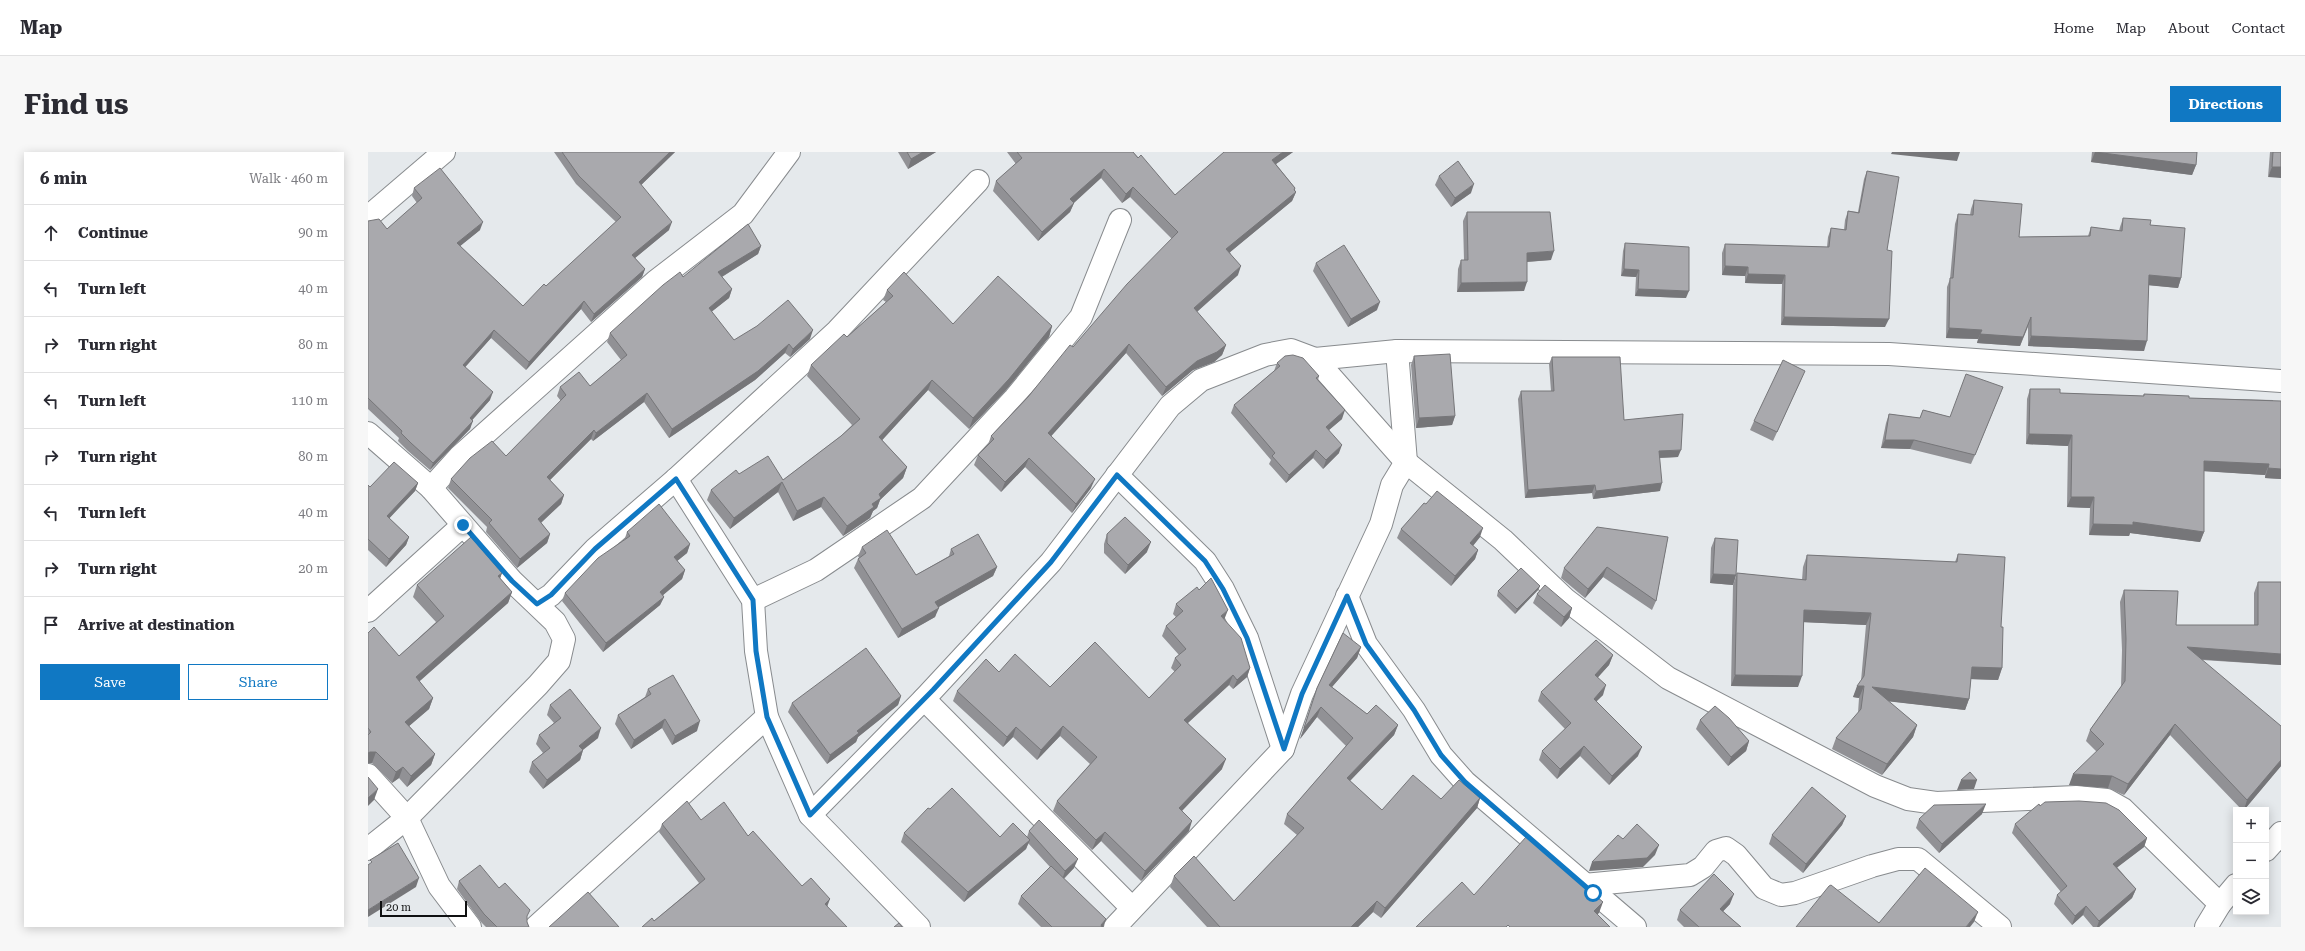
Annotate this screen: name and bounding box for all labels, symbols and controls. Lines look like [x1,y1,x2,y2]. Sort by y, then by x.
text: Map [20,16,62,39]
text: Home [2053,20,2094,36]
text: Map [2116,20,2146,36]
text: About [2168,20,2210,36]
text: Contact [2232,20,2285,36]
button: Directions [2170,86,2281,122]
text: Find us [24,88,128,121]
text: 6 min [40,168,87,188]
text: Walk · 460 m [249,171,328,186]
icon: ahead [40,222,62,244]
text: Continue [78,224,148,242]
text: 90 m [298,225,328,240]
icon: left [40,278,62,300]
text: Turn left [78,280,146,298]
text: 40 m [298,281,328,296]
icon: right [40,334,62,356]
text: Turn right [78,336,157,354]
text: 80 m [298,337,328,352]
icon: left [40,390,62,412]
text: Turn left [78,392,146,410]
text: 110 m [291,393,328,408]
icon: right [40,446,62,468]
text: Turn right [78,448,157,466]
text: 80 m [298,449,328,464]
icon: left [40,502,62,524]
text: Turn left [78,504,146,522]
text: 40 m [298,505,328,520]
route end [454,516,472,534]
icon: right [40,558,62,580]
text: Turn right [78,560,157,578]
text: 20 m [298,561,328,576]
icon: arrive [40,614,62,636]
text: Arrive at destination [78,616,234,634]
button: Save [40,664,180,700]
button: Share [188,664,328,700]
map controls [2233,807,2269,915]
button: + [2233,807,2269,843]
button: − [2233,843,2269,879]
button: layers [2233,879,2269,915]
route start [1584,884,1602,902]
scale bar [380,899,467,918]
text: 20 m [386,901,411,914]

